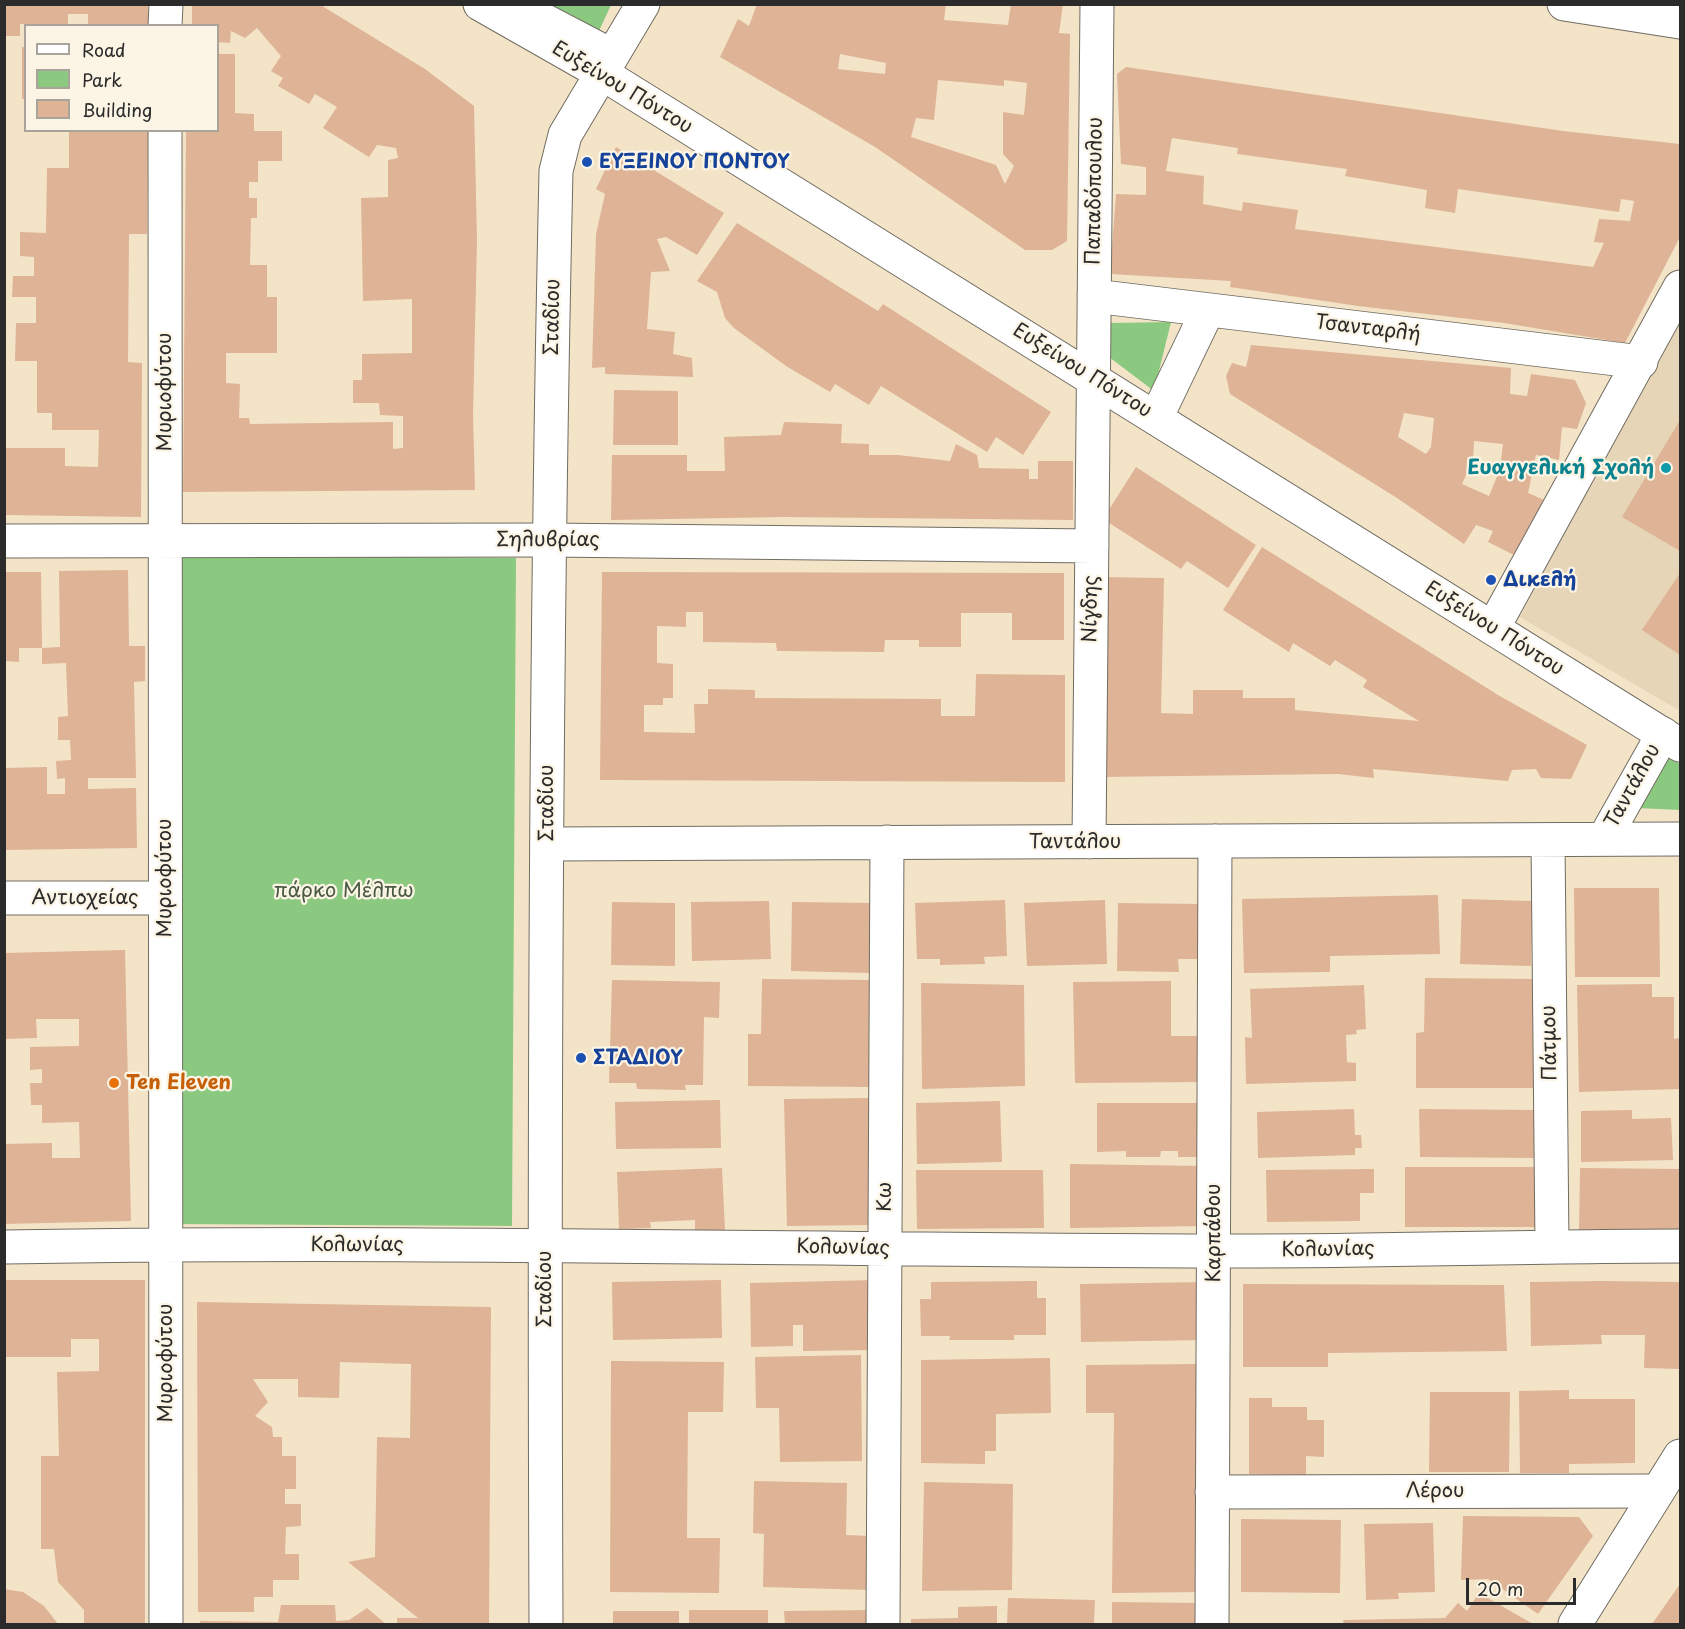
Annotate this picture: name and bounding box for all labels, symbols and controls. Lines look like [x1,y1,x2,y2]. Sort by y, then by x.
legend [24,24,219,132]
text: Road [82,36,126,63]
street label: Ευξείνου Πόντου [547,37,697,139]
text: Park [82,66,122,93]
text: Building [82,96,152,123]
street label: Παπαδόπουλου [1082,117,1108,265]
place label: ΕΥΞΕΙΝΟΥ ΠΟΝΤΟΥ [599,150,790,174]
marker: ΕΥΞΕΙΝΟΥ ΠΟΝΤΟΥ [580,155,594,169]
street label: Σταδίου [540,278,566,356]
street label: Τσανταρλή [1314,311,1422,347]
street label: Ευξείνου Πόντου [1008,319,1156,423]
street label: Μυριοφύτου [153,332,177,452]
place label: Ευαγγελική Σχολή [1467,456,1654,480]
marker: Ευαγγελική Σχολή [1659,461,1673,475]
street label: Σηλυβρίας [496,528,600,552]
place label: Δικελή [1503,568,1576,592]
marker: Δικελή [1484,573,1498,587]
street label: Νίγδης [1078,575,1104,643]
street label: Ευξείνου Πόντου [1420,577,1568,681]
street label: Ταντάλου [1600,740,1666,832]
street label: Σταδίου [535,765,559,841]
street label: Μυριοφύτου [153,818,177,938]
street label: Ταντάλου [1029,830,1121,854]
park label: πάρκο Μέλπω [274,879,414,903]
street label: Αντιοχείας [32,886,138,910]
street label: Πάτμου [1537,1005,1563,1081]
place label: ΣΤΑΔΙΟΥ [593,1046,682,1070]
marker: ΣΤΑΔΙΟΥ [574,1051,588,1065]
place label: Ten Eleven [126,1071,231,1095]
marker: Ten Eleven [107,1076,121,1090]
street label: Κω [873,1182,897,1212]
street label: Καρπάθου [1202,1184,1226,1282]
street label: Κολωνίας [310,1233,404,1257]
street label: Κολωνίας [796,1235,890,1261]
street label: Κολωνίας [1281,1237,1375,1263]
street label: Σταδίου [533,1251,557,1327]
street label: Μυριοφύτου [154,1303,178,1423]
street label: Λέρου [1406,1479,1464,1503]
scale bar [1469,1566,1578,1604]
text: 20 m [1477,1575,1523,1602]

